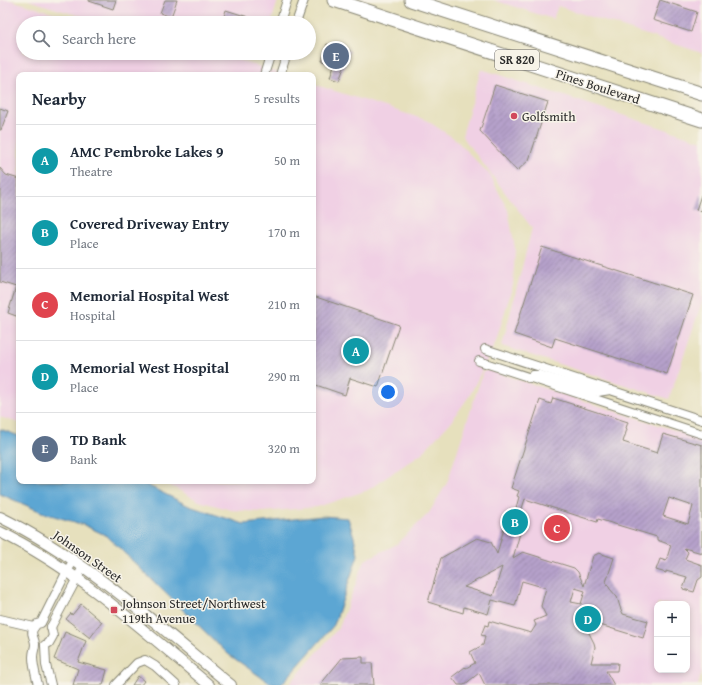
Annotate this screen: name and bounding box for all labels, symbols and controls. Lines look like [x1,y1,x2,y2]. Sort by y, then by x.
search box [16,16,316,60]
icon: search [30,27,52,49]
text: Search here [62,28,136,49]
pin: E [323,41,349,71]
road number: SR 820 [495,50,539,70]
street label: Pines Boulevard [553,64,642,109]
text: Nearby [32,86,86,111]
text: 5 results [254,89,300,108]
place label: Golfsmith [522,107,576,126]
marker: Golfsmith [509,111,519,121]
text: AMC Pembroke Lakes 9 [70,141,224,162]
text: A [41,151,49,170]
text: 50 m [274,151,300,170]
text: Theatre [70,162,113,181]
text: Covered Driveway Entry [70,213,229,234]
text: B [41,223,49,242]
text: 170 m [268,223,300,242]
text: Place [70,234,99,253]
text: Memorial Hospital West [70,285,229,306]
text: C [41,295,49,314]
text: 210 m [268,295,300,314]
text: Hospital [70,306,115,325]
pin: A [343,336,369,366]
text: Memorial West Hospital [70,357,229,378]
text: D [41,367,49,386]
text: 290 m [268,367,300,386]
text: Place [70,378,99,397]
your location [378,382,398,402]
text: TD Bank [70,429,126,450]
text: E [42,439,48,458]
text: 320 m [268,439,300,458]
text: Bank [70,450,97,469]
pin: B [502,507,528,537]
pin: C [544,513,570,543]
street label: Johnson Street [48,524,126,587]
place label: Johnson Street/Northwest 119th Avenue [120,594,266,628]
map controls [654,601,690,673]
button: + [654,601,690,637]
pin: D [575,604,601,634]
marker: Johnson Street/Northwest 119th Avenue [109,605,119,615]
button: − [654,637,690,673]

